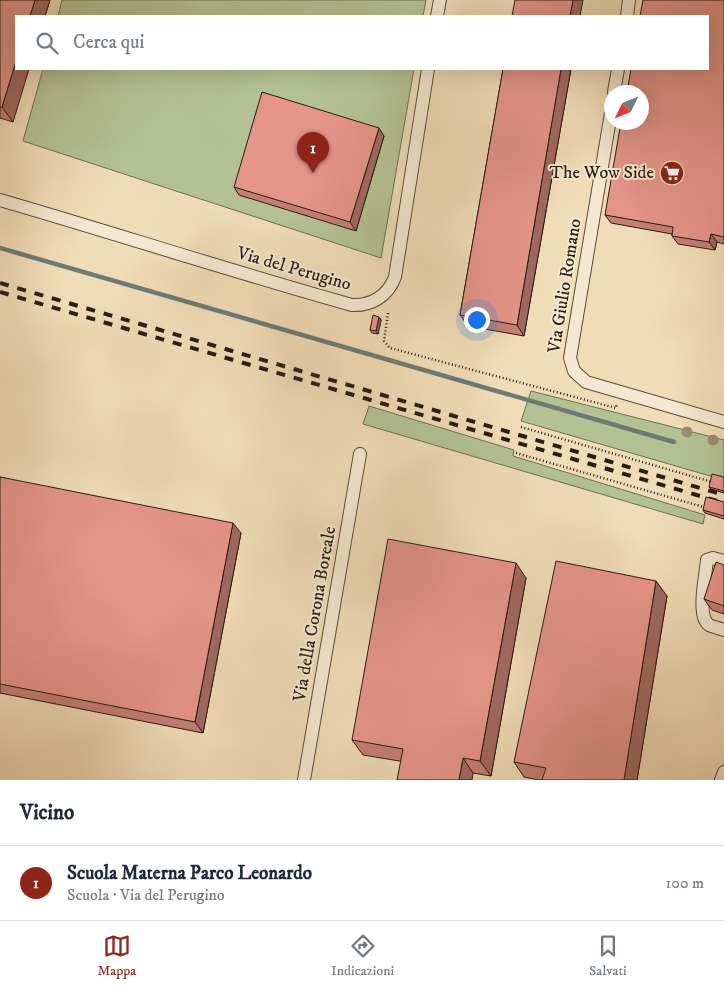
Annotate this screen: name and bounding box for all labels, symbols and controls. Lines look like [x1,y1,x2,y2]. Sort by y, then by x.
search box [15,15,709,70]
icon: search [33,29,61,57]
text: Cerca qui [73,31,144,54]
north arrow [604,85,649,130]
pin: 1 [297,132,329,173]
supermarket icon: The Wow Side [659,160,685,186]
place label: The Wow Side [549,162,654,184]
street label: Via Giulio Romano [543,217,587,356]
street label: Via del Perugino [233,242,354,296]
your location [464,307,490,333]
street label: Via della Corona Boreale [289,525,341,704]
text: Vicino [20,800,74,826]
text: Scuola Materna Parco Leonardo [67,862,312,885]
text: 1 [33,873,39,893]
text: 100 m [666,873,704,893]
text: Scuola · Via del Perugino [67,885,225,905]
tab: Mappa [97,932,136,980]
tab: Indicazioni [331,932,394,980]
tab: Salvati [589,932,627,980]

